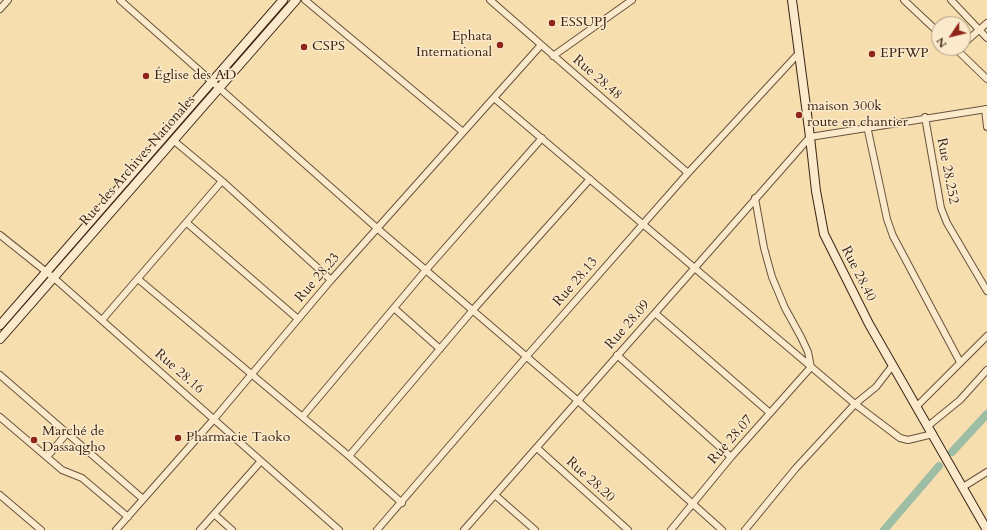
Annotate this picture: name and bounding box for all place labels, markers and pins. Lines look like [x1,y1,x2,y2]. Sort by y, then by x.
place label: ESSUPJ [560,15,607,31]
marker: ESSUPJ [547,18,557,28]
place label: Ephata International [416,29,492,62]
place label: CSPS [312,39,345,55]
marker: Ephata International [495,40,505,50]
marker: CSPS [299,42,309,52]
place label: EPFWP [880,46,929,62]
marker: EPFWP [867,49,877,59]
place label: Église des AD [154,68,236,84]
marker: Église des AD [141,71,151,81]
place label: maison 300k route en chantier [807,99,908,132]
marker: maison 300k route en chantier [794,110,804,120]
place label: Marché de Dassaqgho [42,424,105,456]
place label: Pharmacie Taoko [186,430,290,446]
marker: Pharmacie Taoko [173,433,183,443]
marker: Marché de Dassaqgho [29,435,39,445]

